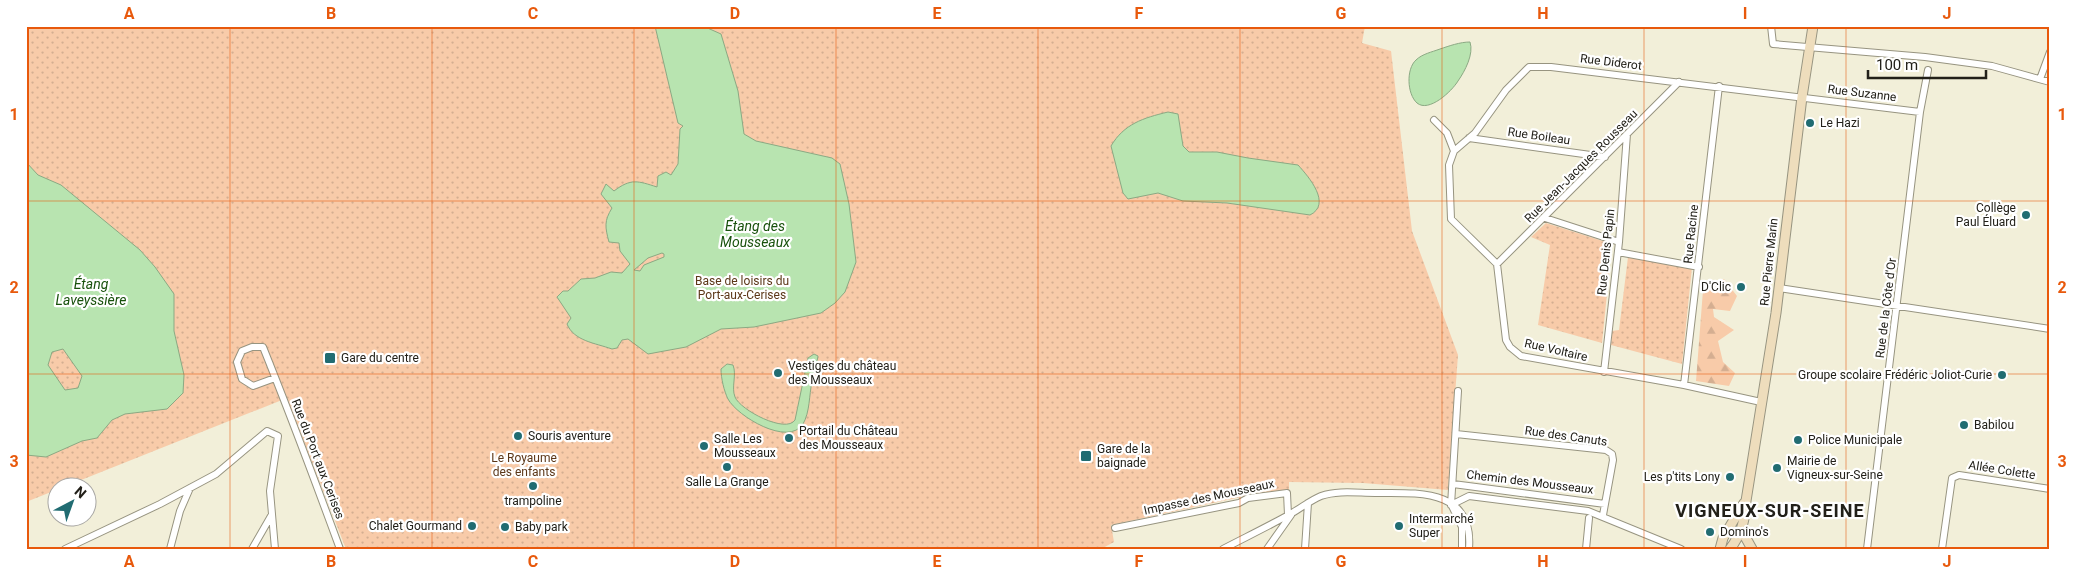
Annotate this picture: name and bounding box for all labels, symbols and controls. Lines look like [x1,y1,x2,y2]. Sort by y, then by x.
text: A [124,4,135,23]
text: B [326,4,336,23]
text: C [528,4,538,23]
text: D [730,4,740,23]
text: E [933,4,942,23]
text: F [1135,4,1144,23]
text: G [1336,4,1347,23]
text: H [1537,4,1549,23]
text: I [1743,4,1747,23]
text: J [1943,4,1951,23]
scale bar [1868,48,1986,80]
street label: Rue Diderot [1579,51,1643,73]
text: 100 m [1876,56,1918,74]
street label: Rue Suzanne [1827,82,1897,104]
text: 1 [9,105,19,124]
text: 1 [2057,105,2067,124]
street label: Rue Jean-Jacques Rousseau [1522,107,1640,225]
place label: Le Hazi [1820,116,1860,130]
marker: Le Hazi [1804,117,1816,129]
street label: Rue Boileau [1507,125,1571,147]
place label: Collège Paul Éluard [1956,201,2016,229]
street label: Rue Racine [1681,204,1701,264]
street label: Rue Denis Papin [1595,208,1617,296]
marker: Collège Paul Éluard [2020,209,2032,221]
water label: Étang des Mousseaux [720,217,790,250]
street label: Rue Pierre Marin [1757,217,1781,307]
street label: Rue de la Côte d'Or [1873,257,1899,359]
park label: Base de loisirs du Port-aux-Cerises [695,274,789,302]
water label: Étang Laveyssière [56,275,126,308]
text: 2 [9,278,19,297]
text: 2 [2057,278,2067,297]
place label: D'Clic [1701,280,1731,294]
marker: D'Clic [1735,281,1747,293]
street label: Rue Voltaire [1523,336,1589,364]
marker: Gare du centre [323,351,337,365]
place label: Gare du centre [341,351,419,365]
place label: Vestiges du château des Mousseaux [788,359,896,387]
marker: Vestiges du château des Mousseaux [772,367,784,379]
place label: Groupe scolaire Frédéric Joliot-Curie [1798,368,1992,382]
marker: Groupe scolaire Frédéric Joliot-Curie [1996,369,2008,381]
street label: Rue du Port aux Cerises [289,397,347,521]
place label: Babilou [1974,418,2014,432]
marker: Babilou [1958,419,1970,431]
street label: Rue des Canuts [1524,423,1608,449]
place label: Portail du Château des Mousseaux [799,424,898,452]
place label: Souris aventure [528,429,611,443]
marker: Souris aventure [512,430,524,442]
place label: Salle Les Mousseaux [714,432,776,460]
marker: Portail du Château des Mousseaux [783,432,795,444]
place label: Police Municipale [1808,433,1902,447]
marker: Police Municipale [1792,434,1804,446]
marker: Salle Les Mousseaux [698,440,710,452]
place label: Gare de la baignade [1097,442,1151,470]
marker: Gare de la baignade [1079,449,1093,463]
park label: Le Royaume des enfants [491,451,557,479]
text: 3 [9,452,19,471]
text: 3 [2057,452,2067,471]
place label: Mairie de Vigneux-sur-Seine [1787,454,1883,482]
street label: Allée Colette [1968,458,2036,482]
marker: Salle La Grange [721,461,733,473]
marker: Mairie de Vigneux-sur-Seine [1771,462,1783,474]
street label: Chemin des Mousseaux [1466,467,1594,497]
place label: Les p'tits Lony [1644,470,1720,484]
marker: Les p'tits Lony [1724,471,1736,483]
place label: Salle La Grange [685,475,769,489]
street label: Impasse des Mousseaux [1143,476,1275,518]
north arrow [48,478,98,528]
marker: trampoline [527,480,539,492]
text: N [72,483,90,501]
place label: trampoline [504,494,562,508]
district label: VIGNEUX-SUR-SEINE [1675,500,1865,521]
place label: Intermarché Super [1409,512,1474,540]
place label: Chalet Gourmand [369,519,462,533]
marker: Chalet Gourmand [466,520,478,532]
place label: Baby park [515,520,569,534]
marker: Intermarché Super [1393,520,1405,532]
marker: Baby park [499,521,511,533]
place label: Domino's [1720,525,1769,539]
marker: Domino's [1704,526,1716,538]
text: A [124,552,135,571]
text: B [326,552,336,571]
text: C [528,552,538,571]
text: D [730,552,740,571]
text: E [933,552,942,571]
text: F [1135,552,1144,571]
text: G [1336,552,1347,571]
text: H [1537,552,1549,571]
text: I [1743,552,1747,571]
text: J [1943,552,1951,571]

